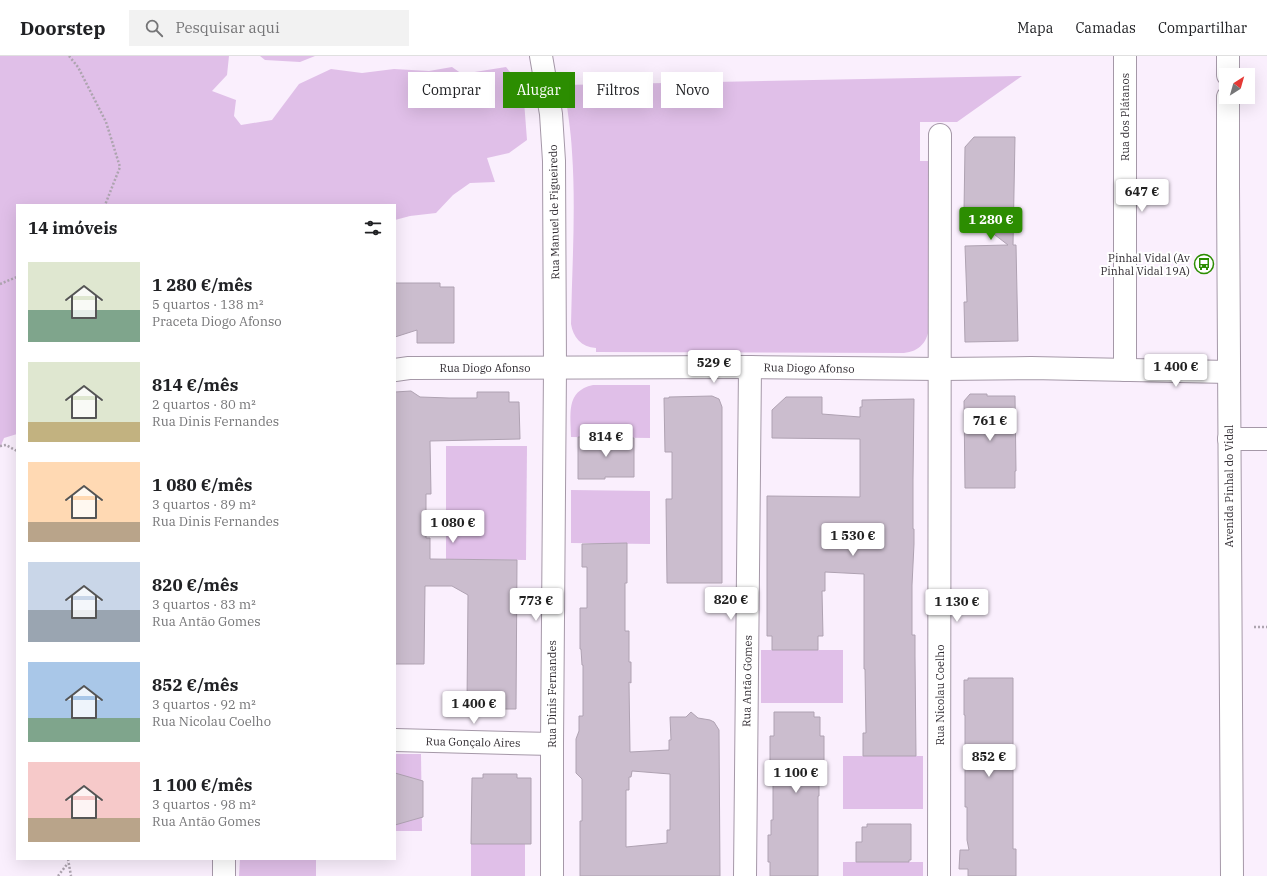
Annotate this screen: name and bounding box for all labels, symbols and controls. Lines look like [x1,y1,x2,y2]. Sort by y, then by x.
search box [129,10,409,46]
text: Doorstep [20,16,105,40]
icon: search [143,17,165,39]
text: Pesquisar aqui [175,18,280,37]
text: Mapa [1017,19,1053,37]
text: Camadas [1075,19,1136,37]
text: Compartilhar [1158,19,1247,37]
north arrow [1219,68,1255,104]
map controls [1219,68,1255,104]
chip: Comprar [408,72,495,108]
chip: Alugar [503,72,575,108]
chip: Filtros [583,72,653,108]
chip: Novo [661,72,723,108]
street label: Rua dos Plátanos [1118,73,1132,161]
street label: Rua Manuel de Figueiredo [546,144,562,280]
pin: 647 € [1114,179,1170,213]
text: 647 € [1125,183,1159,200]
pin: 1 280 € [954,207,1028,241]
text: 1 280 € [968,211,1014,228]
text: 14 imóveis [28,217,117,239]
icon: filters [362,217,384,239]
place label: Pinhal Vidal (Av Pinhal Vidal 19A) [1100,251,1190,278]
bus stop icon: Pinhal Vidal (Av Pinhal Vidal 19A) [1193,253,1215,275]
text: 1 280 €/mês [152,274,252,296]
icon: home [60,278,108,326]
text: 5 quartos · 138 m² [152,296,263,313]
text: Praceta Diogo Afonso [152,313,282,330]
pin: 529 € [686,350,742,384]
text: 529 € [697,354,731,371]
pin: 1 400 € [1139,354,1213,388]
text: 1 400 € [1153,358,1199,375]
street label: Rua Diogo Afonso [763,360,855,376]
street label: Rua Diogo Afonso [440,361,530,375]
text: 814 €/mês [152,374,238,396]
icon: home [60,378,108,426]
text: 2 quartos · 80 m² [152,396,256,413]
pin: 761 € [962,408,1018,442]
text: 761 € [973,412,1007,429]
text: Rua Dinis Fernandes [152,413,279,430]
pin: 814 € [578,424,634,458]
street label: Avenida Pinhal do Vidal [1222,425,1236,547]
text: 814 € [589,428,623,445]
text: 1 080 €/mês [152,474,252,496]
icon: home [60,478,108,526]
text: 3 quartos · 89 m² [152,496,256,513]
pin: 1 080 € [416,510,490,544]
text: Rua Dinis Fernandes [152,513,279,530]
text: 1 080 € [430,514,476,531]
pin: 1 530 € [816,523,890,557]
text: 1 530 € [830,527,876,544]
text: 820 €/mês [152,574,238,596]
icon: home [60,578,108,626]
pin: 820 € [703,587,759,621]
pin: 773 € [508,588,564,622]
pin: 1 130 € [920,589,994,623]
text: 820 € [714,591,748,608]
text: 773 € [519,592,553,609]
text: 1 130 € [934,593,980,610]
text: 3 quartos · 83 m² [152,596,256,613]
text: Rua Antão Gomes [152,613,261,630]
street label: Rua Antão Gomes [739,635,755,727]
street label: Rua Dinis Fernandes [545,640,559,748]
street label: Rua Nicolau Coelho [933,645,947,745]
text: 852 €/mês [152,674,238,696]
icon: home [60,678,108,726]
pin: 1 400 € [437,691,511,725]
text: 1 400 € [451,695,497,712]
text: 3 quartos · 92 m² [152,696,256,713]
text: Rua Nicolau Coelho [152,713,271,730]
street label: Rua Gonçalo Aires [426,734,520,750]
pin: 852 € [961,744,1017,778]
text: 852 € [972,748,1006,765]
pin: 1 100 € [759,760,833,794]
text: 1 100 € [773,764,819,781]
text: 1 100 €/mês [152,774,252,796]
icon: home [60,778,108,826]
text: 3 quartos · 98 m² [152,796,256,813]
text: Rua Antão Gomes [152,813,261,830]

